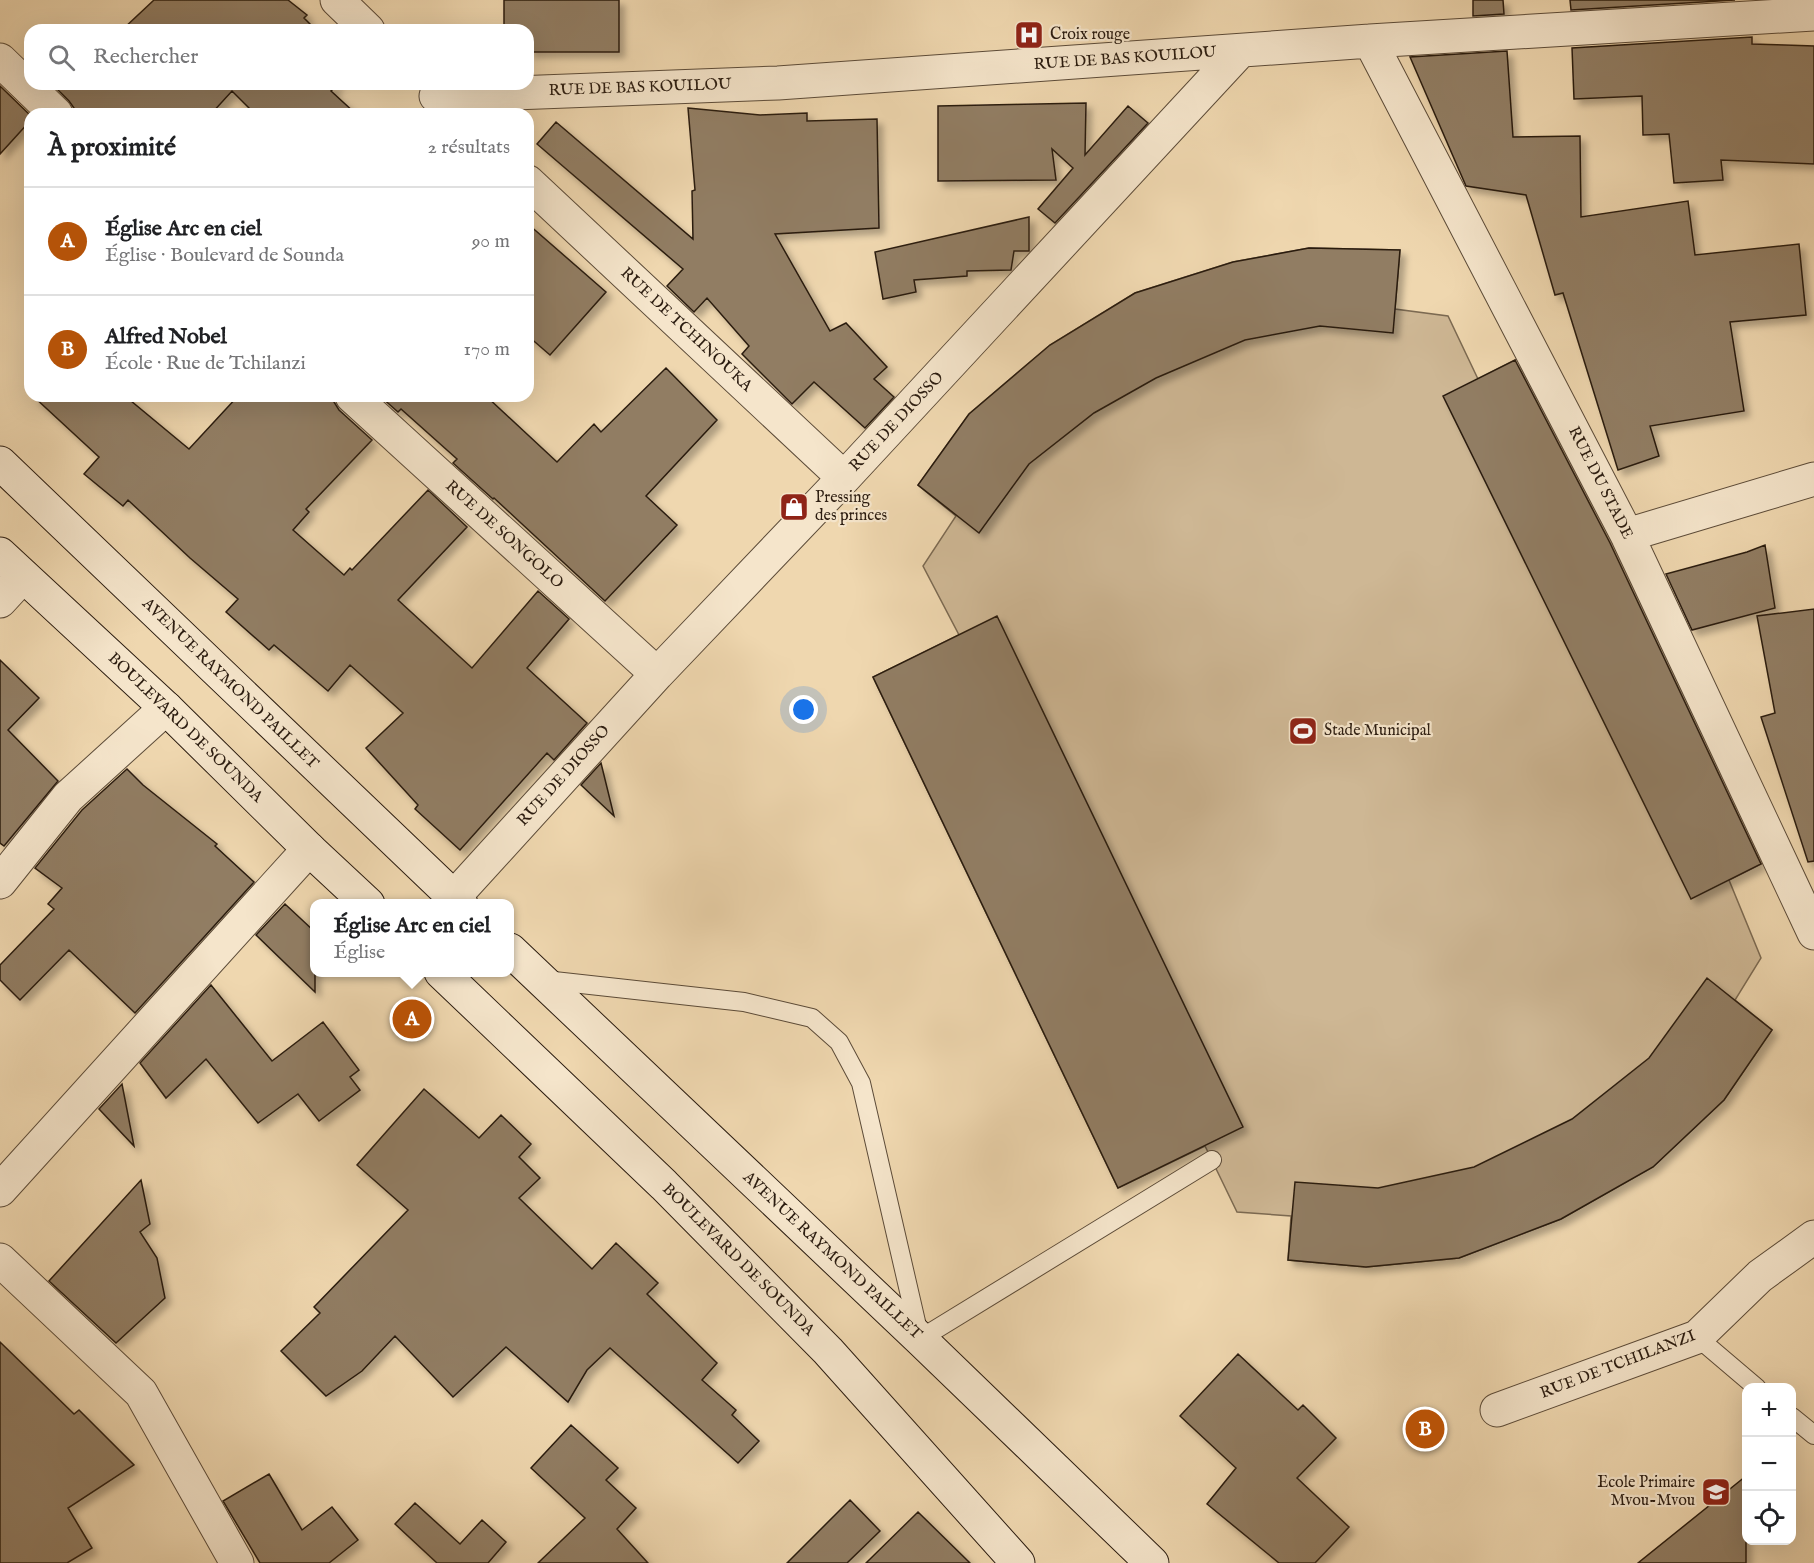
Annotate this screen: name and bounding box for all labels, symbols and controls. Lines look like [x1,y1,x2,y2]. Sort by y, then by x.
hospital icon: Croix rouge [1013,19,1045,51]
search box [24,24,534,90]
place label: Croix rouge [1050,25,1130,45]
icon: search [45,41,78,74]
text: Rechercher [93,43,198,71]
street label: RUE DE BAS KOUILOU [1033,43,1217,75]
street label: RUE DE BAS KOUILOU [548,75,732,101]
text: À proximité [48,131,176,164]
text: 2 résultats [427,135,510,160]
text: Église Arc en ciel [105,215,262,243]
text: A [61,229,74,254]
text: 90 m [472,229,510,254]
text: Église · Boulevard de Sounda [105,243,344,268]
street label: RUE DE TCHINOUKA [616,264,757,397]
text: Alfred Nobel [105,323,227,351]
text: B [61,337,74,362]
text: 170 m [464,337,510,362]
text: École · Rue de Tchilanzi [105,351,306,376]
street label: RUE DE DIOSSO [846,368,948,476]
street label: RUE DU STADE [1563,424,1637,542]
street label: RUE DE SONGOLO [441,477,567,593]
place label: Pressing des princes [815,488,888,526]
shop icon: Pressing des princes [778,491,810,523]
street label: AVENUE RAYMOND PAILLET [137,594,323,774]
street label: BOULEVARD DE SOUNDA [103,649,268,808]
your location [789,695,818,724]
sports icon: Stade Municipal [1287,715,1319,747]
street label: RUE DE DIOSSO [513,721,615,831]
place label: Stade Municipal [1324,721,1432,741]
popup [310,899,514,977]
text: Église Arc en ciel [334,912,490,940]
text: Église [334,940,385,965]
pin: A [392,996,432,1042]
street label: AVENUE RAYMOND PAILLET [738,1167,926,1345]
street label: BOULEVARD DE SOUNDA [657,1179,819,1341]
street label: RUE DE TCHILANZI [1538,1326,1699,1404]
map controls [1742,1383,1796,1545]
button: + [1742,1383,1796,1437]
pin: B [1406,1406,1444,1452]
button: − [1742,1437,1796,1491]
place label: Ecole Primaire Mvou-Mvou [1597,1473,1695,1511]
school or university icon: Ecole Primaire Mvou-Mvou [1700,1476,1732,1508]
button: locate [1742,1491,1796,1545]

